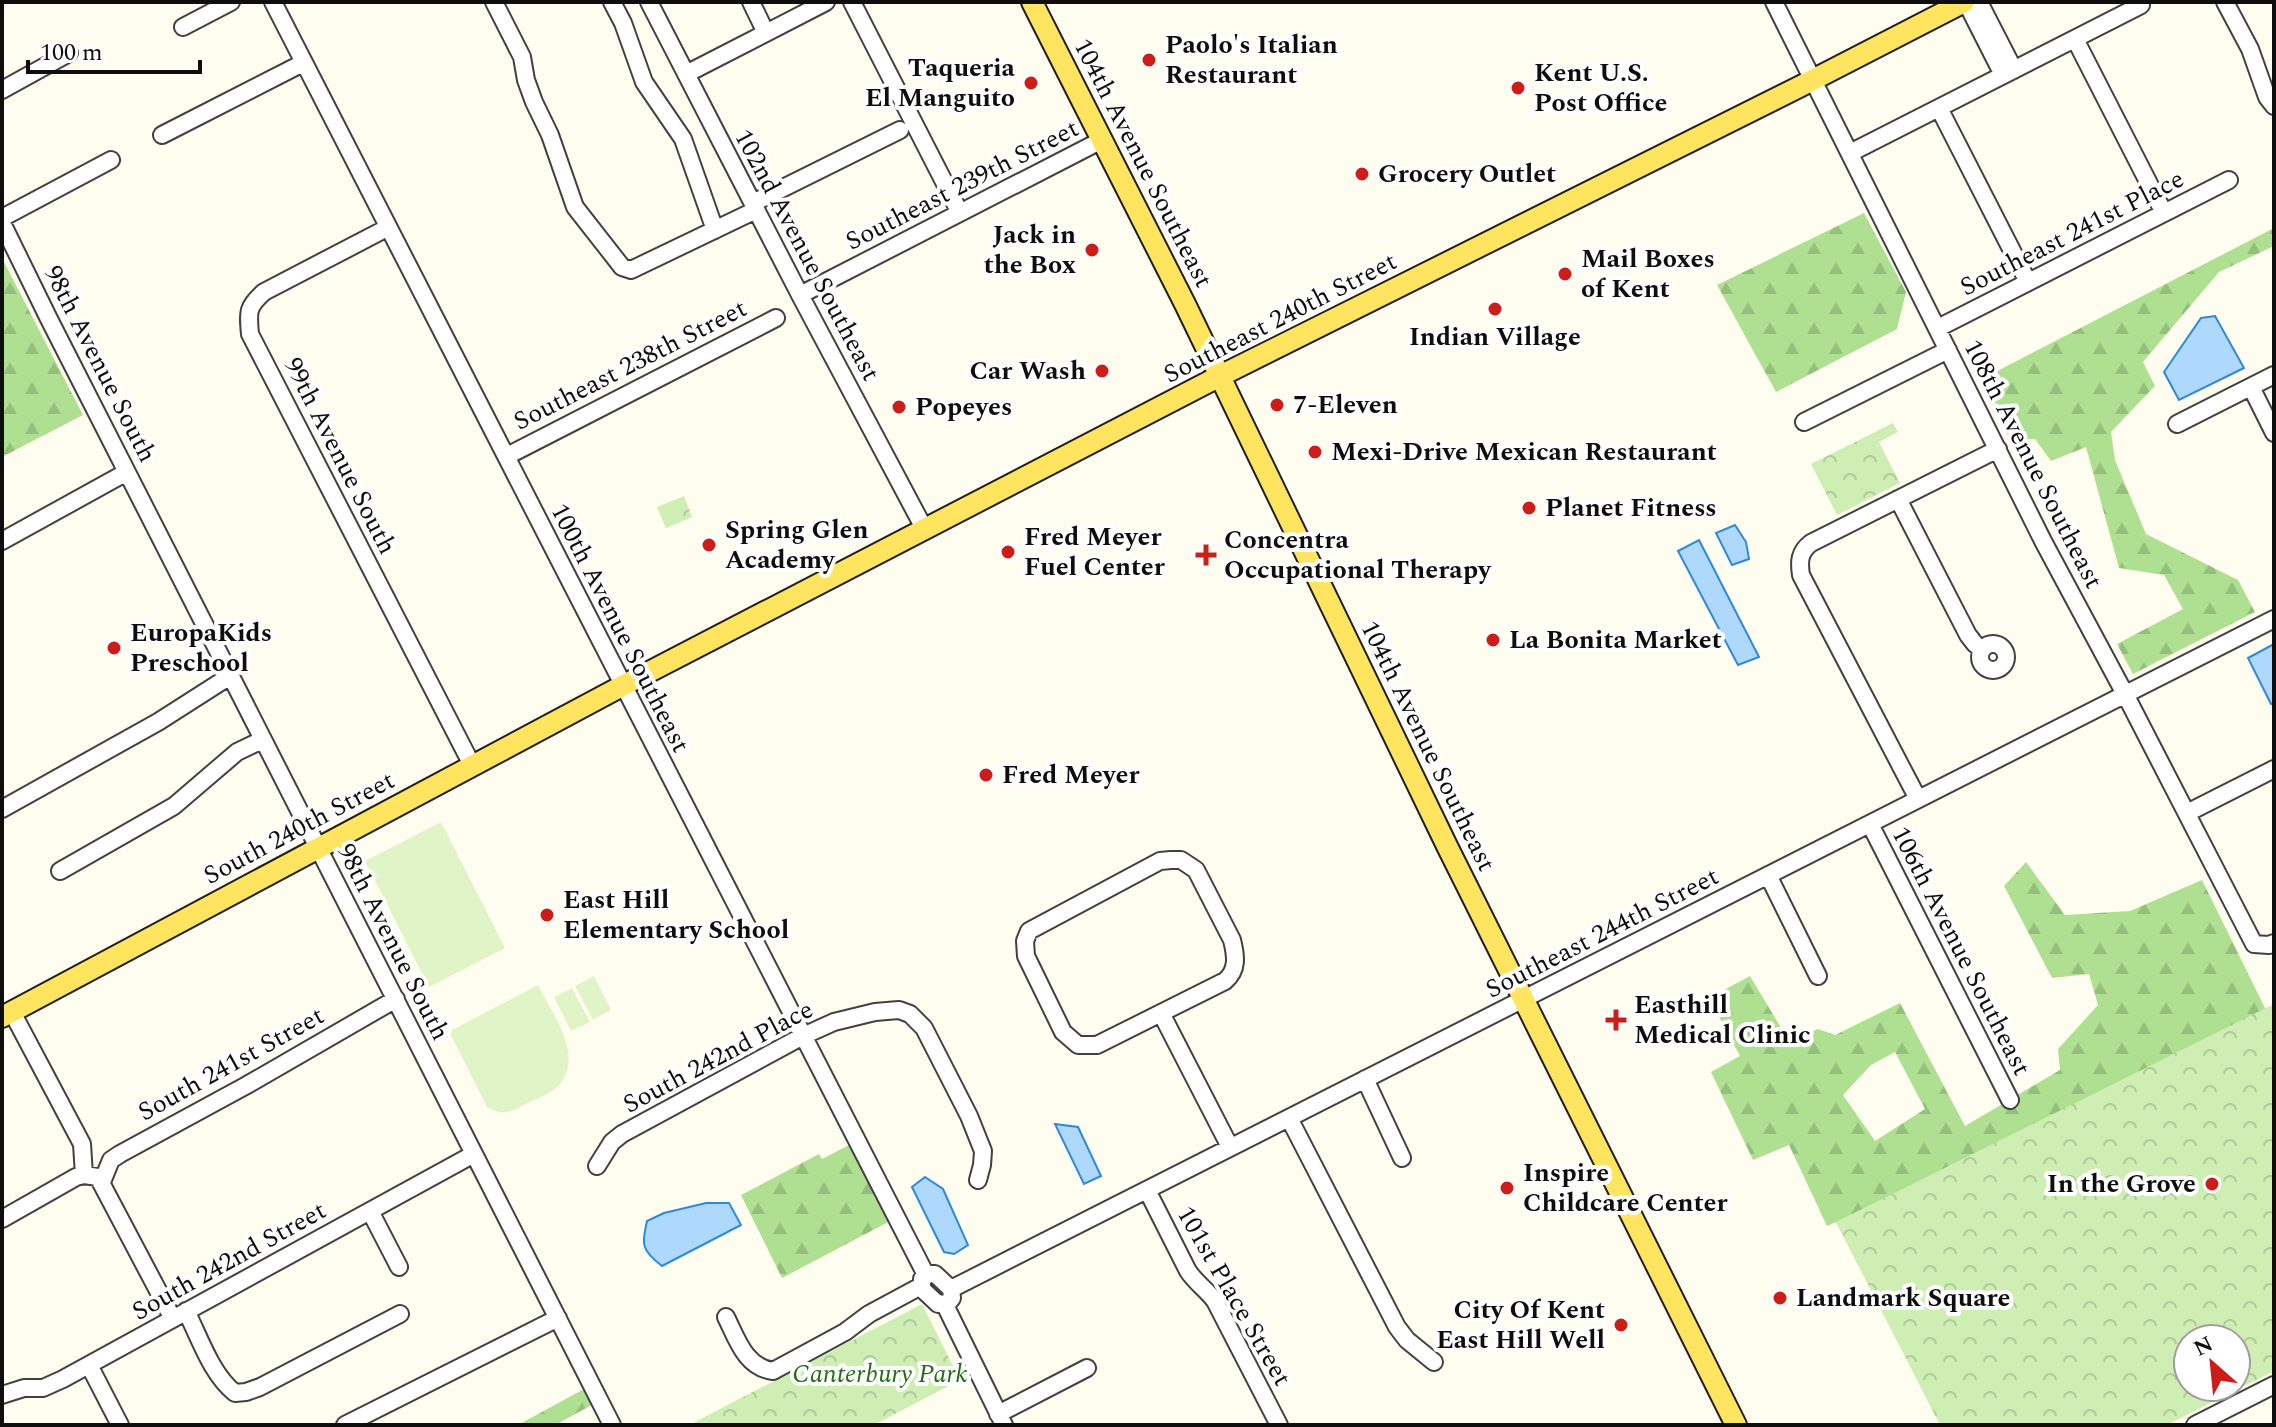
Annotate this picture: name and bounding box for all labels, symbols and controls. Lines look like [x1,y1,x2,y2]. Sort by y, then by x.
scale bar [28,24,200,74]
place label: Paolo's Italian Restaurant [1165,25,1338,95]
street label: 104th Avenue Southeast [1063,31,1223,295]
text: 100 m [40,35,103,71]
place label: Taqueria El Manguito [865,48,1016,118]
marker: Paolo's Italian Restaurant [1140,51,1158,69]
place label: Kent U.S. Post Office [1534,53,1667,123]
marker: Taqueria El Manguito [1022,74,1040,92]
marker: Kent U.S. Post Office [1509,79,1527,97]
street label: Southeast 239th Street [838,109,1086,261]
street label: 102nd Avenue Southeast [724,122,890,388]
place label: Grocery Outlet [1378,154,1556,194]
street label: Southeast 241st Place [1953,159,2191,307]
marker: Grocery Outlet [1353,165,1371,183]
place label: Jack in the Box [984,215,1076,285]
place label: Mail Boxes of Kent [1581,239,1715,309]
marker: Jack in the Box [1083,241,1101,259]
street label: Southeast 240th Street [1156,242,1404,394]
street label: 98th Avenue South [33,258,167,470]
marker: Mail Boxes of Kent [1556,265,1574,283]
street label: Southeast 238th Street [506,289,754,441]
marker: Indian Village [1486,300,1504,318]
place label: Indian Village [1409,317,1581,357]
street label: 108th Avenue Southeast [1953,332,2113,596]
street label: 99th Avenue South [273,350,407,562]
place label: Car Wash [969,351,1086,391]
marker: Car Wash [1093,362,1111,380]
place label: 7-Eleven [1293,385,1398,425]
place label: Popeyes [915,387,1012,427]
marker: 7-Eleven [1268,396,1286,414]
marker: Popeyes [890,398,908,416]
place label: Mexi-Drive Mexican Restaurant [1331,432,1717,472]
marker: Mexi-Drive Mexican Restaurant [1306,443,1324,461]
place label: Planet Fitness [1545,488,1717,528]
street label: 100th Avenue Southeast [540,496,700,760]
marker: Planet Fitness [1520,499,1538,517]
place label: Spring Glen Academy [725,510,869,580]
place label: Fred Meyer Fuel Center [1024,517,1166,587]
place label: Concentra Occupational Therapy [1224,520,1492,590]
marker: Spring Glen Academy [700,536,718,554]
marker: Fred Meyer Fuel Center [999,543,1017,561]
marker: Concentra Occupational Therapy [1195,544,1217,566]
place label: EuropaKids Preschool [130,613,272,683]
street label: 104th Avenue Southeast [1350,614,1506,878]
place label: La Bonita Market [1509,620,1722,660]
marker: La Bonita Market [1484,631,1502,649]
marker: EuropaKids Preschool [105,639,123,657]
place label: Fred Meyer [1002,755,1141,795]
street label: South 240th Street [196,761,402,895]
marker: Fred Meyer [977,766,995,784]
street label: 106th Avenue Southeast [1881,819,2041,1083]
street label: 98th Avenue South [326,836,460,1048]
street label: Southeast 244th Street [1478,857,1726,1009]
place label: East Hill Elementary School [563,880,789,950]
marker: East Hill Elementary School [538,906,556,924]
place label: Easthill Medical Clinic [1634,985,1811,1055]
street label: South 242nd Place [615,990,821,1124]
street label: South 241st Street [130,996,332,1132]
marker: Easthill Medical Clinic [1605,1009,1627,1031]
place label: Inspire Childcare Center [1523,1153,1728,1223]
place label: In the Grove [2047,1164,2196,1204]
marker: In the Grove [2203,1175,2221,1193]
marker: Inspire Childcare Center [1498,1179,1516,1197]
street label: South 242nd Street [124,1191,334,1331]
street label: 101st Place Street [1166,1198,1302,1394]
place label: Landmark Square [1796,1278,2010,1318]
marker: Landmark Square [1771,1289,1789,1307]
place label: City Of Kent East Hill Well [1436,1290,1605,1360]
marker: City Of Kent East Hill Well [1612,1316,1630,1334]
north arrow [2172,1323,2252,1403]
text: N [2188,1328,2219,1365]
park label: Canterbury Park [792,1354,968,1394]

